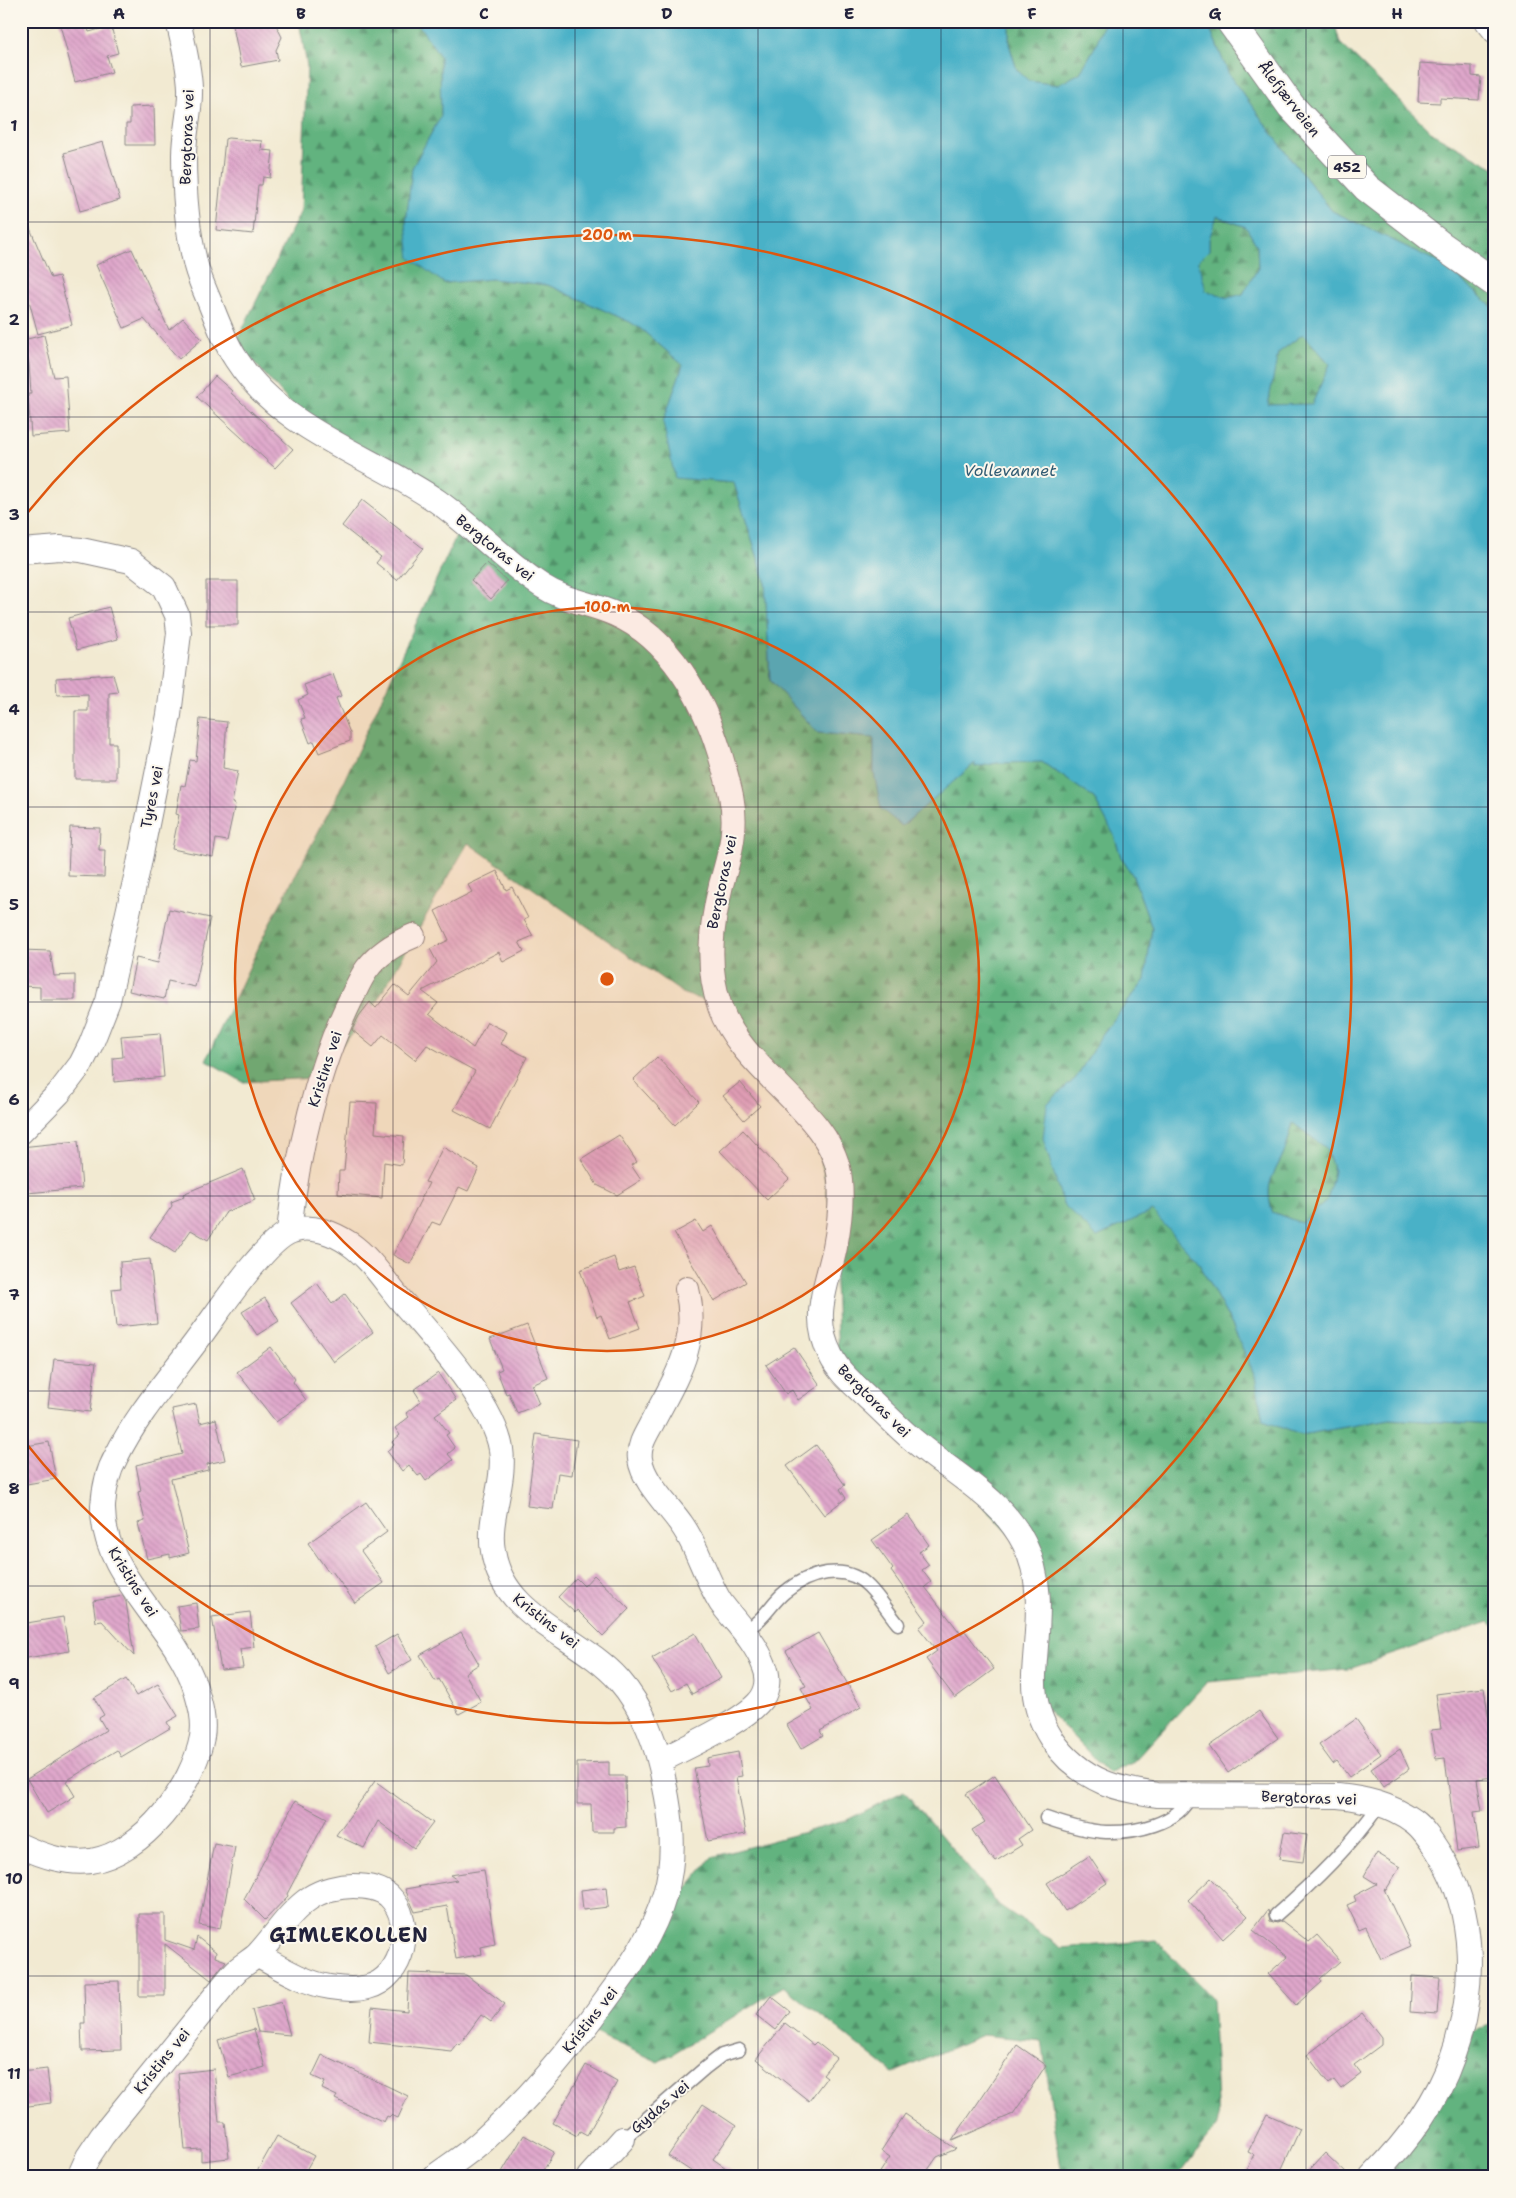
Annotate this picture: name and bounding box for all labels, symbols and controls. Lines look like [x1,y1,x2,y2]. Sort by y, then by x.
text: A [113,3,125,24]
text: B [296,3,306,24]
text: C [479,3,489,24]
text: D [661,3,673,24]
text: E [844,3,854,24]
text: F [1027,3,1037,24]
text: G [1209,3,1222,24]
text: H [1391,3,1403,24]
street label: Ålefjærveien [1253,56,1326,141]
street label: Bergtoras vei [175,89,199,185]
text: 1 [10,115,18,136]
road number: 452 [1328,156,1366,178]
text: 200 m [582,225,632,245]
text: 2 [8,309,20,330]
water label: Vollevannet [964,460,1056,481]
text: 3 [8,504,20,525]
street label: Bergtoras vei [451,510,539,586]
text: 100 m [584,597,630,617]
text: 4 [8,699,20,720]
street label: Tyres vei [136,764,168,830]
street label: Bergtoras vei [702,833,742,931]
text: 5 [9,894,19,915]
centre of rings [598,970,616,988]
street label: Kristins vei [303,1028,347,1110]
text: 6 [8,1089,20,1110]
text: 7 [8,1284,20,1305]
street label: Bergtoras vei [833,1360,915,1442]
text: 8 [8,1478,20,1499]
street label: Kristins vei [104,1543,162,1621]
street label: Kristins vei [509,1589,583,1653]
text: 9 [8,1673,20,1694]
street label: Bergtoras vei [1261,1786,1357,1810]
text: 10 [5,1868,23,1889]
district label: GIMLEKOLLEN [269,1922,429,1948]
street label: Kristins vei [558,1983,622,2057]
street label: Kristins vei [129,2024,195,2098]
text: 11 [7,2063,21,2084]
street label: Gydas vei [626,2076,694,2138]

